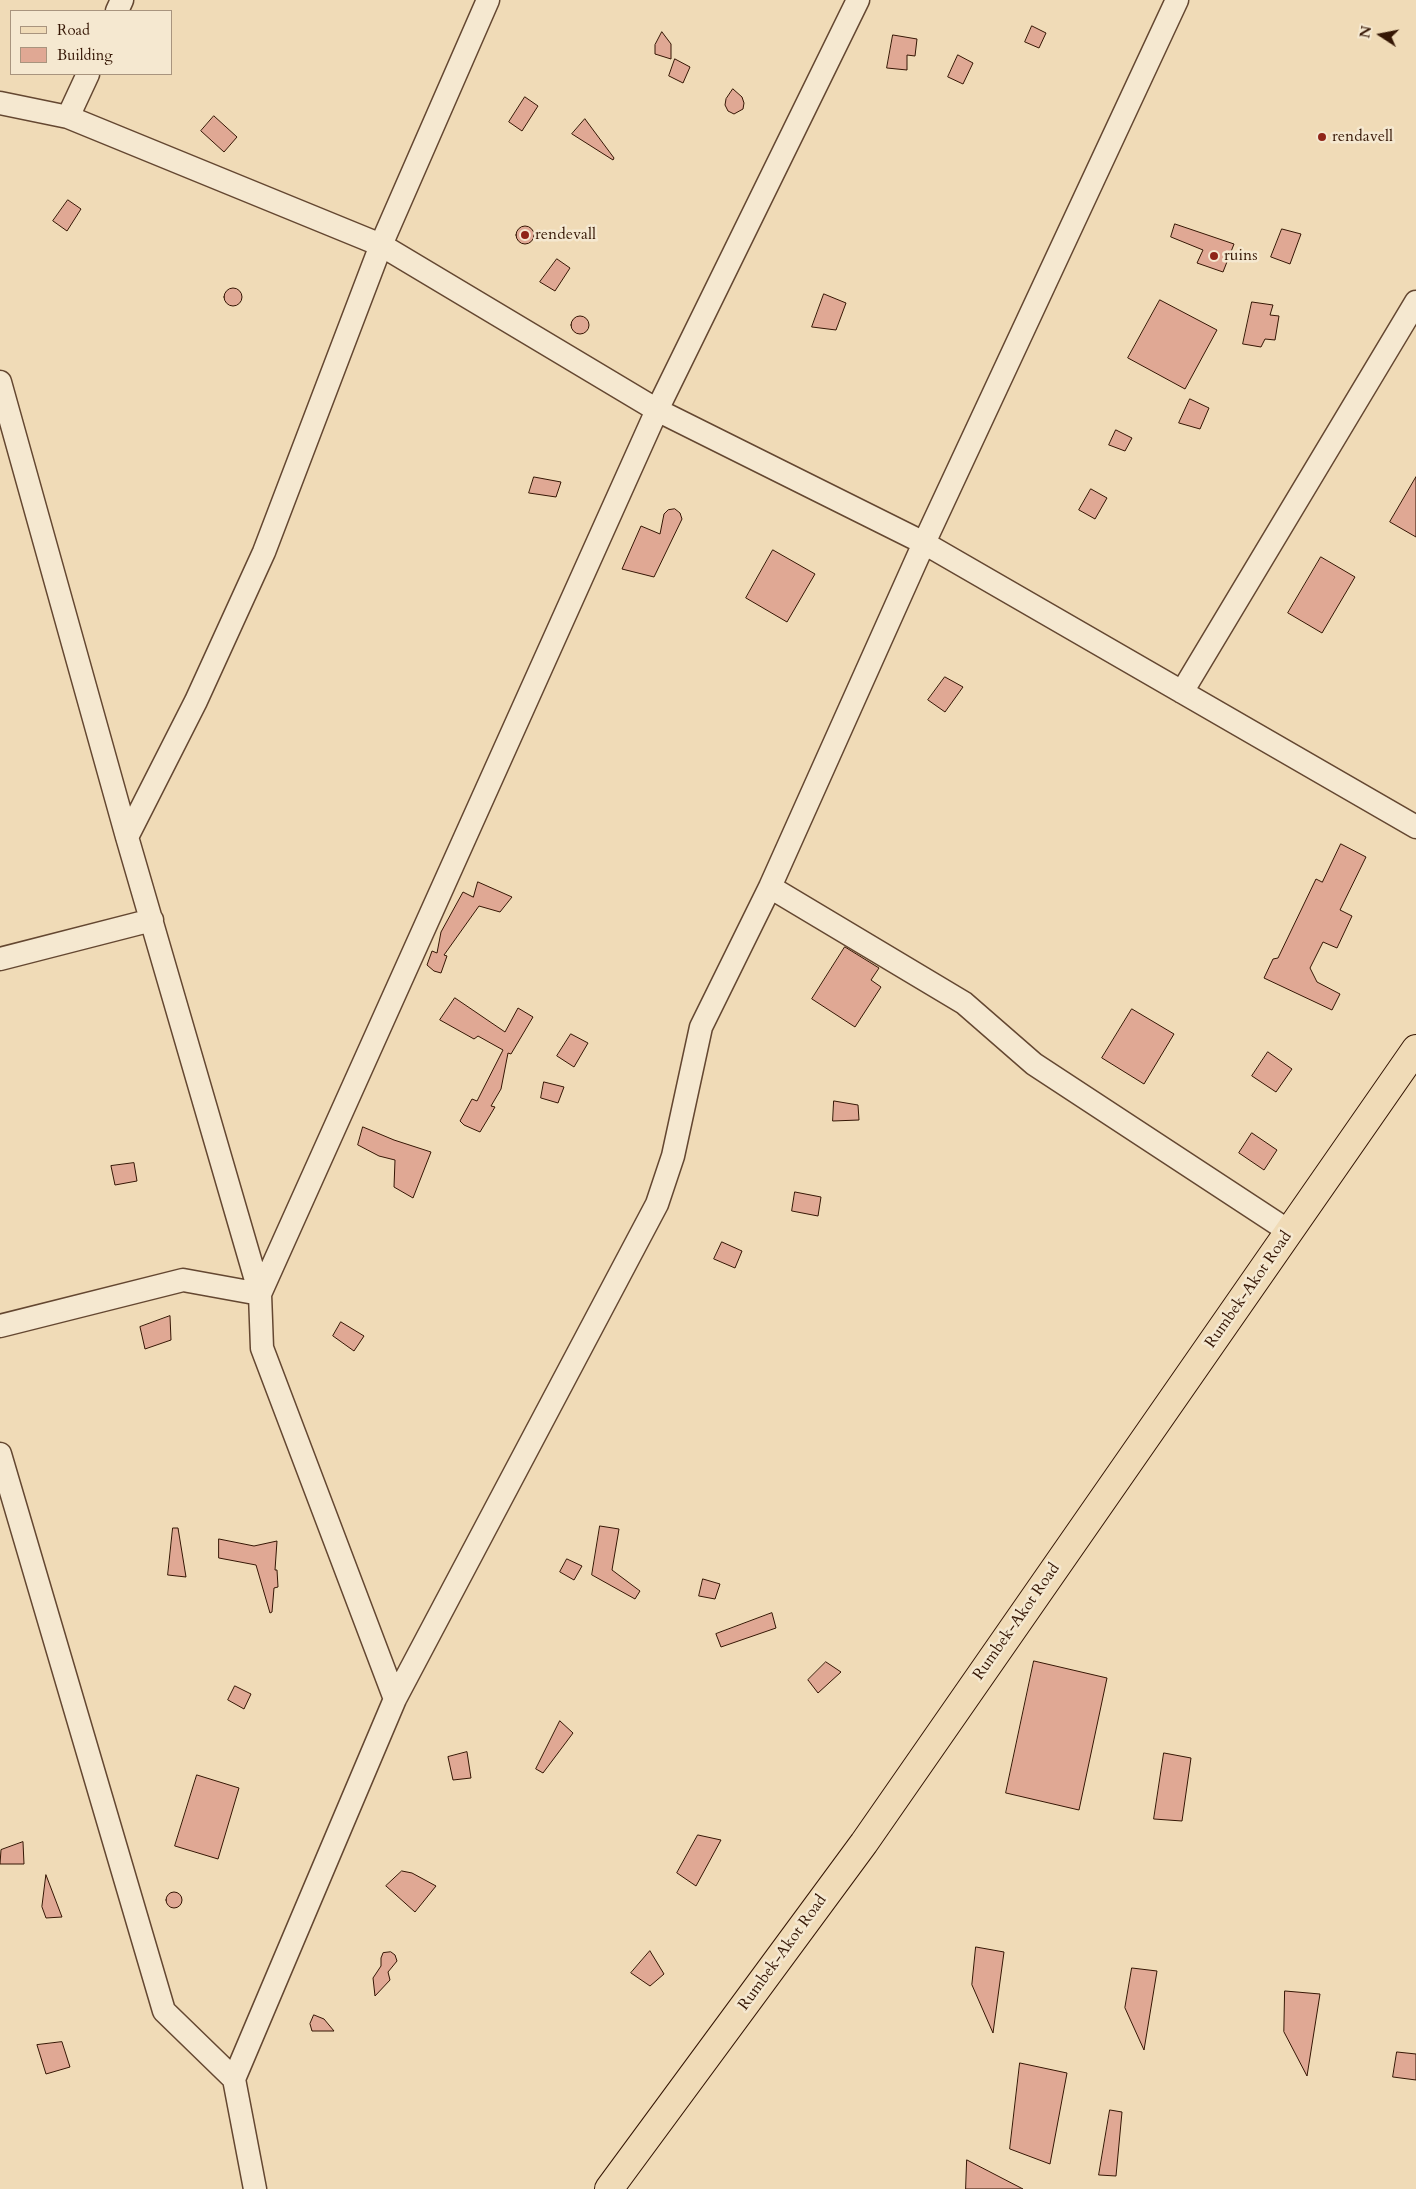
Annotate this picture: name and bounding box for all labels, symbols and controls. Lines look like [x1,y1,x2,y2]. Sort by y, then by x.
legend [10,10,172,75]
north arrow [1356,10,1406,60]
text: Road [57,20,90,40]
text: N [1355,24,1376,40]
text: Building [57,45,113,65]
place label: rendavell [1332,127,1393,147]
marker: rendavell [1316,131,1328,143]
place label: rendevall [535,225,596,245]
marker: rendevall [519,229,531,241]
place label: ruins [1224,246,1258,266]
marker: ruins [1208,250,1220,262]
street label: Rumbek-Akot Road [1202,1228,1296,1352]
street label: Rumbek-Akot Road [970,1560,1064,1684]
street label: Rumbek-Akot Road [735,1892,831,2014]

